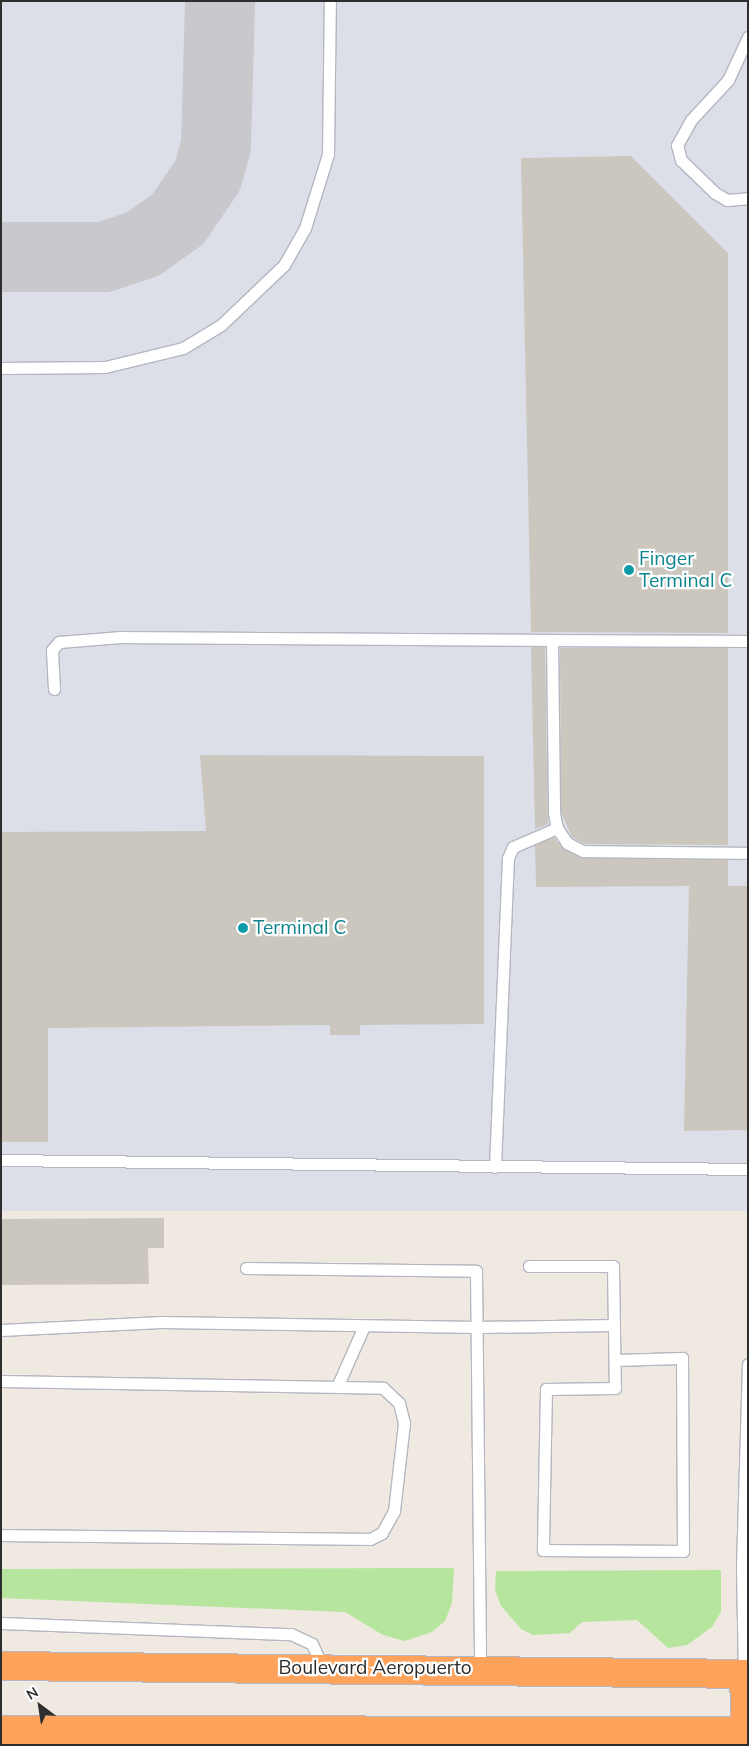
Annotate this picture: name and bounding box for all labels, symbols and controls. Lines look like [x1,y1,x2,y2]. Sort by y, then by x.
place label: Finger Terminal C [639,548,732,592]
marker: Finger Terminal C [623,564,635,576]
place label: Terminal C [253,917,346,939]
marker: Terminal C [237,922,249,934]
street label: Boulevard Aeropuerto [278,1657,472,1679]
north arrow [15,1681,65,1731]
text: N [23,1683,41,1704]

